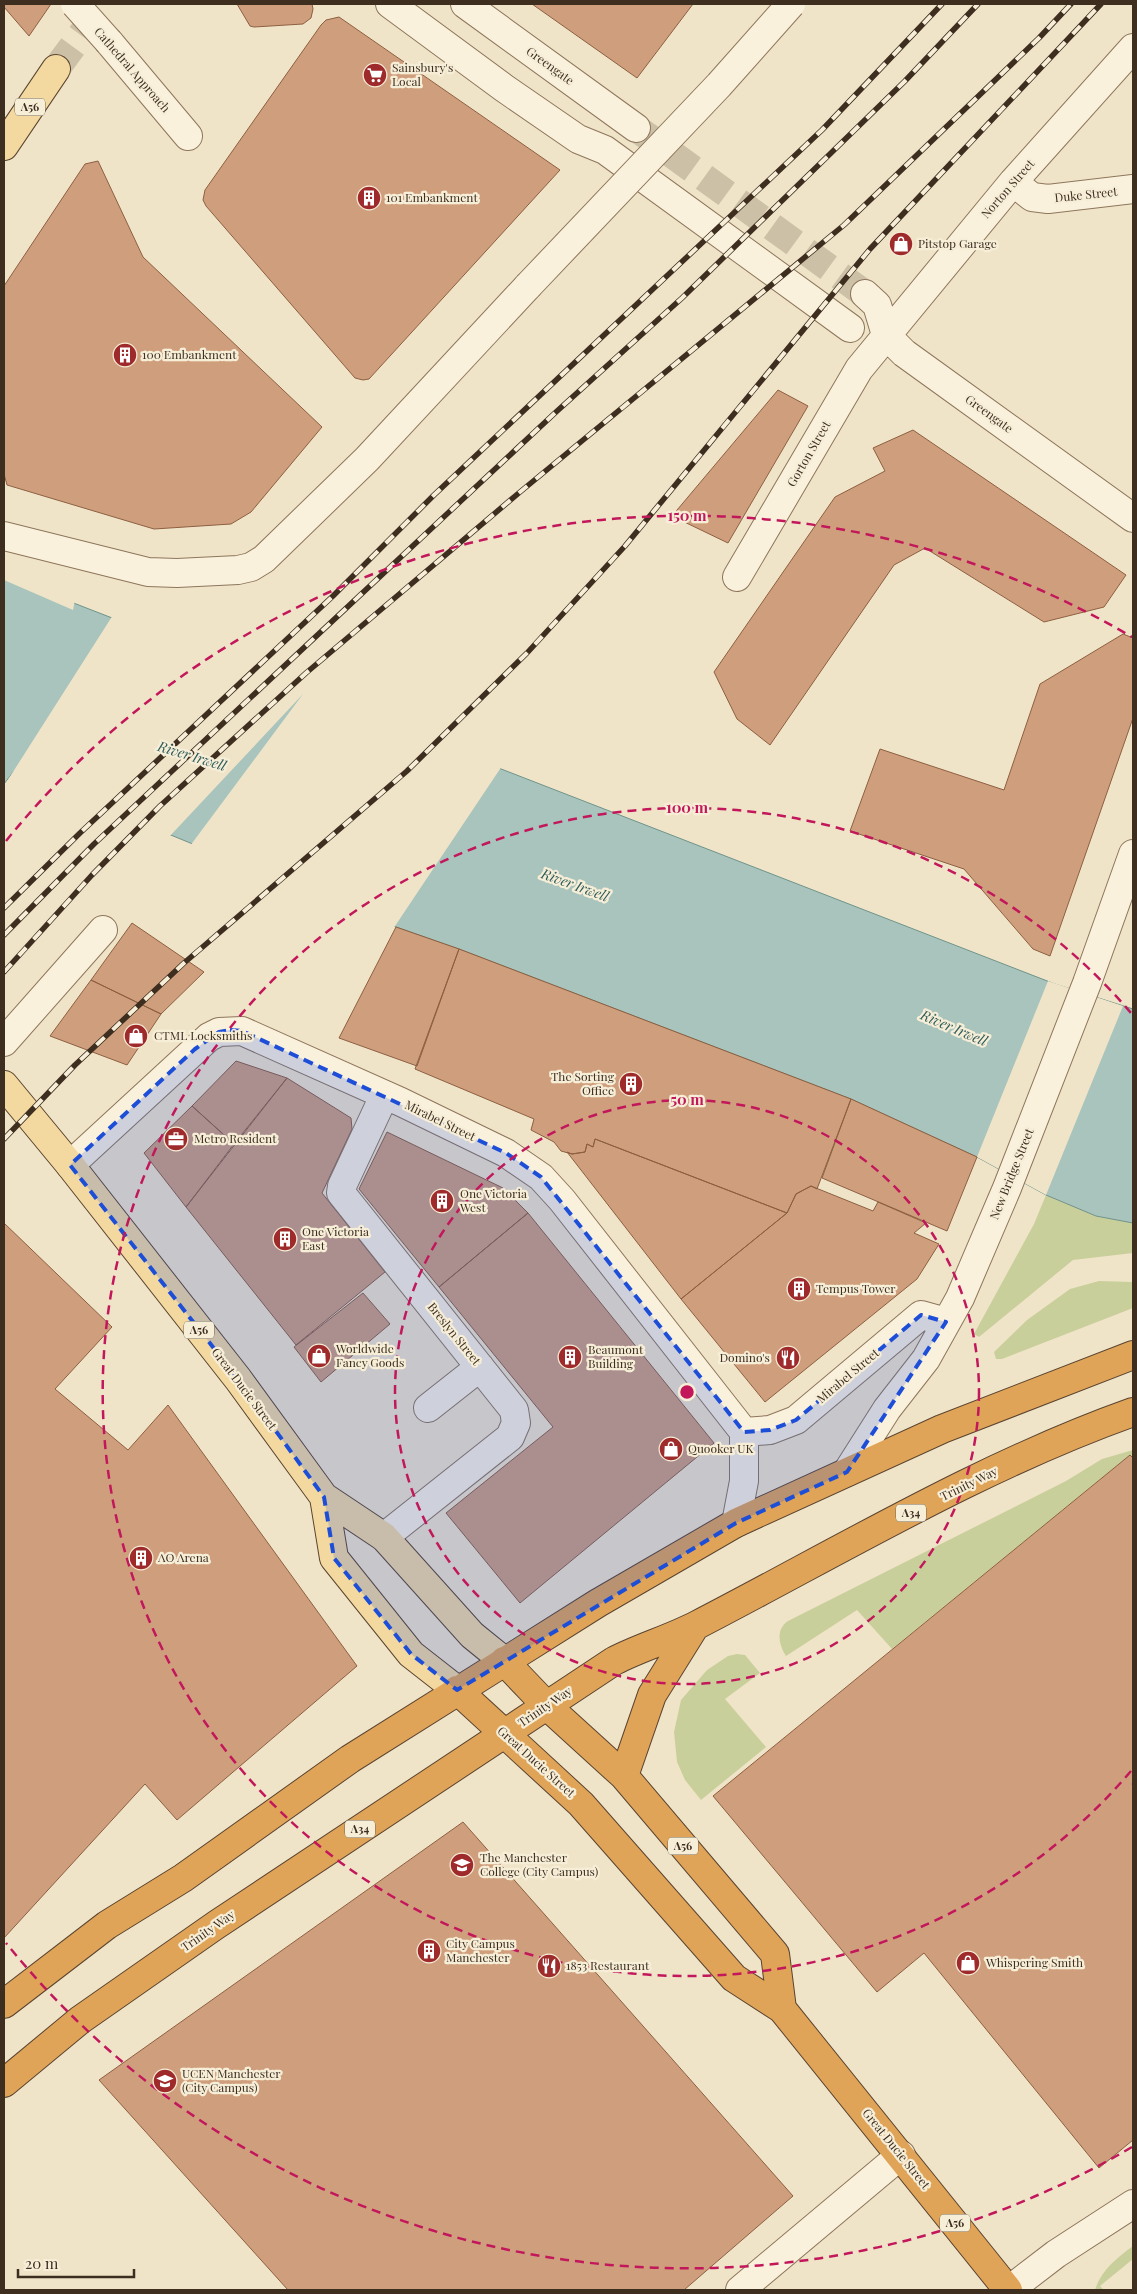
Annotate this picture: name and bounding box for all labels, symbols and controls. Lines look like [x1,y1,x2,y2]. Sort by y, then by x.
street label: Cathedral Approach [91,23,174,115]
street label: Greengate [524,42,578,88]
place label: Sainsbury's Local [392,59,453,89]
supermarket icon: Sainsbury's Local [362,62,388,88]
road number: A56 [15,98,45,115]
street label: Norton Street [977,155,1038,221]
street label: Duke Street [1054,183,1119,205]
building icon: 101 Embankment [356,185,382,211]
place label: 101 Embankment [386,189,478,205]
shop icon: Pitstop Garage [888,231,914,257]
place label: Pitstop Garage [918,235,997,251]
building icon: 100 Embankment [112,342,138,368]
place label: 100 Embankment [142,346,237,362]
street label: Greengate [963,390,1017,436]
street label: Gorton Street [783,417,834,489]
text: 150 m [667,505,707,525]
water label: River Irwell [155,736,230,775]
text: 100 m [666,797,709,817]
water label: River Irwell [538,863,613,906]
water label: River Irwell [917,1005,991,1050]
shop icon: CTML Locksmiths [123,1023,149,1049]
place label: CTML Locksmiths [154,1027,252,1043]
place label: The Sorting Office [551,1068,615,1098]
building icon: The Sorting Office [618,1071,644,1097]
text: 50 m [670,1089,704,1109]
street label: Mirabel Street [402,1096,479,1144]
street label: New Bridge Street [985,1125,1037,1222]
office icon: Metro Resident [163,1126,189,1152]
place label: Metro Resident [194,1130,277,1146]
place label: One Victoria West [459,1185,527,1215]
building icon: One Victoria West [429,1188,455,1214]
place label: One Victoria East [302,1223,369,1253]
building icon: One Victoria East [272,1226,298,1252]
building icon: Tempus Tower [786,1276,812,1302]
place label: Tempus Tower [816,1280,896,1296]
street label: Breslyn Street [425,1299,485,1368]
road number: A56 [184,1322,214,1338]
place label: Worldwide Fancy Goods [335,1340,404,1370]
place label: Beaumont Building [588,1341,644,1371]
shop icon: Worldwide Fancy Goods [306,1343,332,1369]
street label: Great Ducie Street [209,1344,281,1433]
building icon: Beaumont Building [557,1344,583,1370]
street label: Mirabel Street [813,1344,882,1406]
restaurant icon: Domino's [775,1345,801,1371]
place label: Domino's [719,1349,770,1365]
centre of rings [678,1383,696,1401]
shop icon: Quooker UK [658,1436,684,1462]
place label: Quooker UK [688,1440,753,1456]
street label: Trinity Way [937,1462,1000,1504]
road number: A34 [896,1505,926,1522]
building icon: AO Arena [128,1545,154,1571]
place label: AO Arena [157,1549,209,1565]
street label: Trinity Way [514,1682,575,1730]
street label: Great Ducie Street [495,1722,579,1801]
road number: A34 [345,1820,375,1838]
road number: A56 [668,1838,698,1854]
place label: The Manchester College (City Campus) [480,1849,598,1879]
school or university icon: The Manchester College (City Campus) [449,1852,475,1878]
street label: Trinity Way [178,1906,237,1954]
place label: City Campus Manchester [446,1935,515,1965]
building icon: City Campus Manchester [416,1938,442,1964]
shop icon: Whispering Smith [955,1950,981,1976]
restaurant icon: 1853 Restaurant [536,1953,562,1979]
place label: Whispering Smith [985,1954,1083,1970]
place label: 1853 Restaurant [566,1957,650,1973]
place label: UCEN Manchester (City Campus) [182,2065,281,2095]
school or university icon: UCEN Manchester (City Campus) [152,2068,178,2094]
street label: Great Ducie Street [859,2105,935,2192]
road number: A56 [940,2214,970,2232]
scale bar [18,2246,134,2278]
text: 20 m [25,2253,59,2273]

